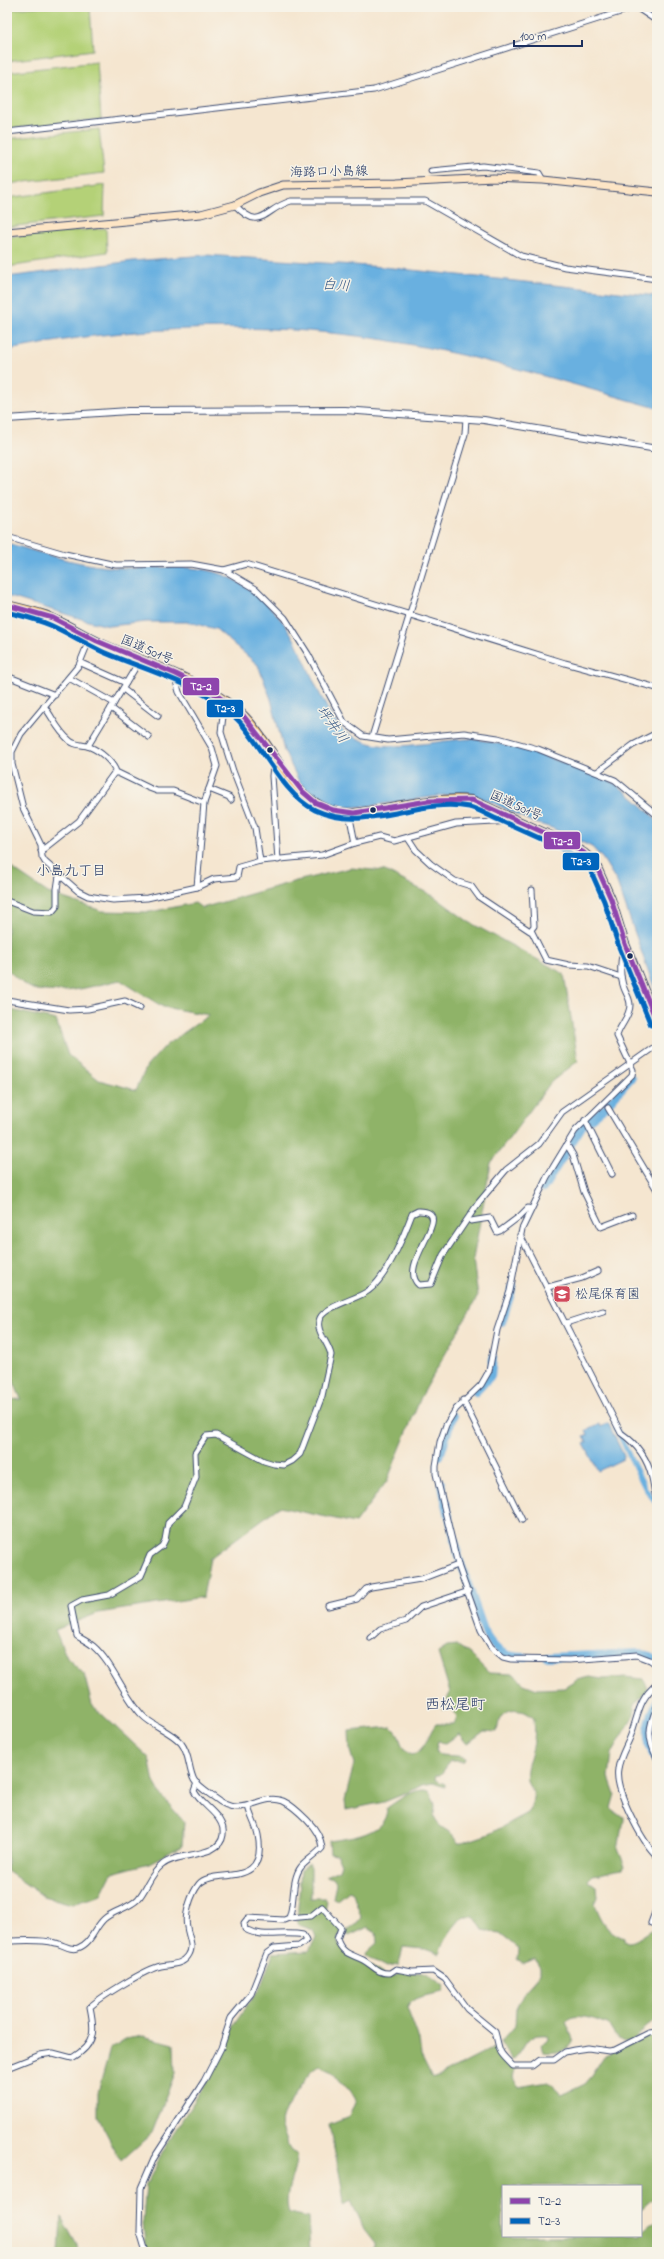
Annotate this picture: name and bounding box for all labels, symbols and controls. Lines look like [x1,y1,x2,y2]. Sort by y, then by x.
scale bar [514,22,582,48]
text: 100 m [520,28,547,46]
street label: 海路口小島線 [290,162,369,182]
water label: 白川 [321,275,351,297]
street label: 国道501号 [117,630,177,670]
line badge: T2-2 [182,677,220,696]
text: T2-2 [190,679,212,695]
line badge: T2-3 [206,699,244,718]
text: T2-3 [215,701,236,717]
water label: 坪井川 [311,702,353,748]
unlabelled marker [265,745,275,755]
street label: 国道501号 [486,786,546,826]
unlabelled marker [368,805,378,815]
line badge: T2-2 [543,831,581,850]
text: T2-2 [551,834,573,850]
line badge: T2-3 [562,852,600,871]
text: T2-3 [571,854,592,870]
district label: 小島九丁目 [36,861,106,882]
unlabelled marker [625,951,635,961]
school or university icon: 松尾保育園 [552,1284,572,1304]
place label: 松尾保育園 [575,1285,640,1304]
district label: 西松尾町 [425,1694,486,1716]
legend [502,2185,642,2237]
text: T2-2 [538,2193,561,2211]
text: T2-3 [538,2213,560,2231]

